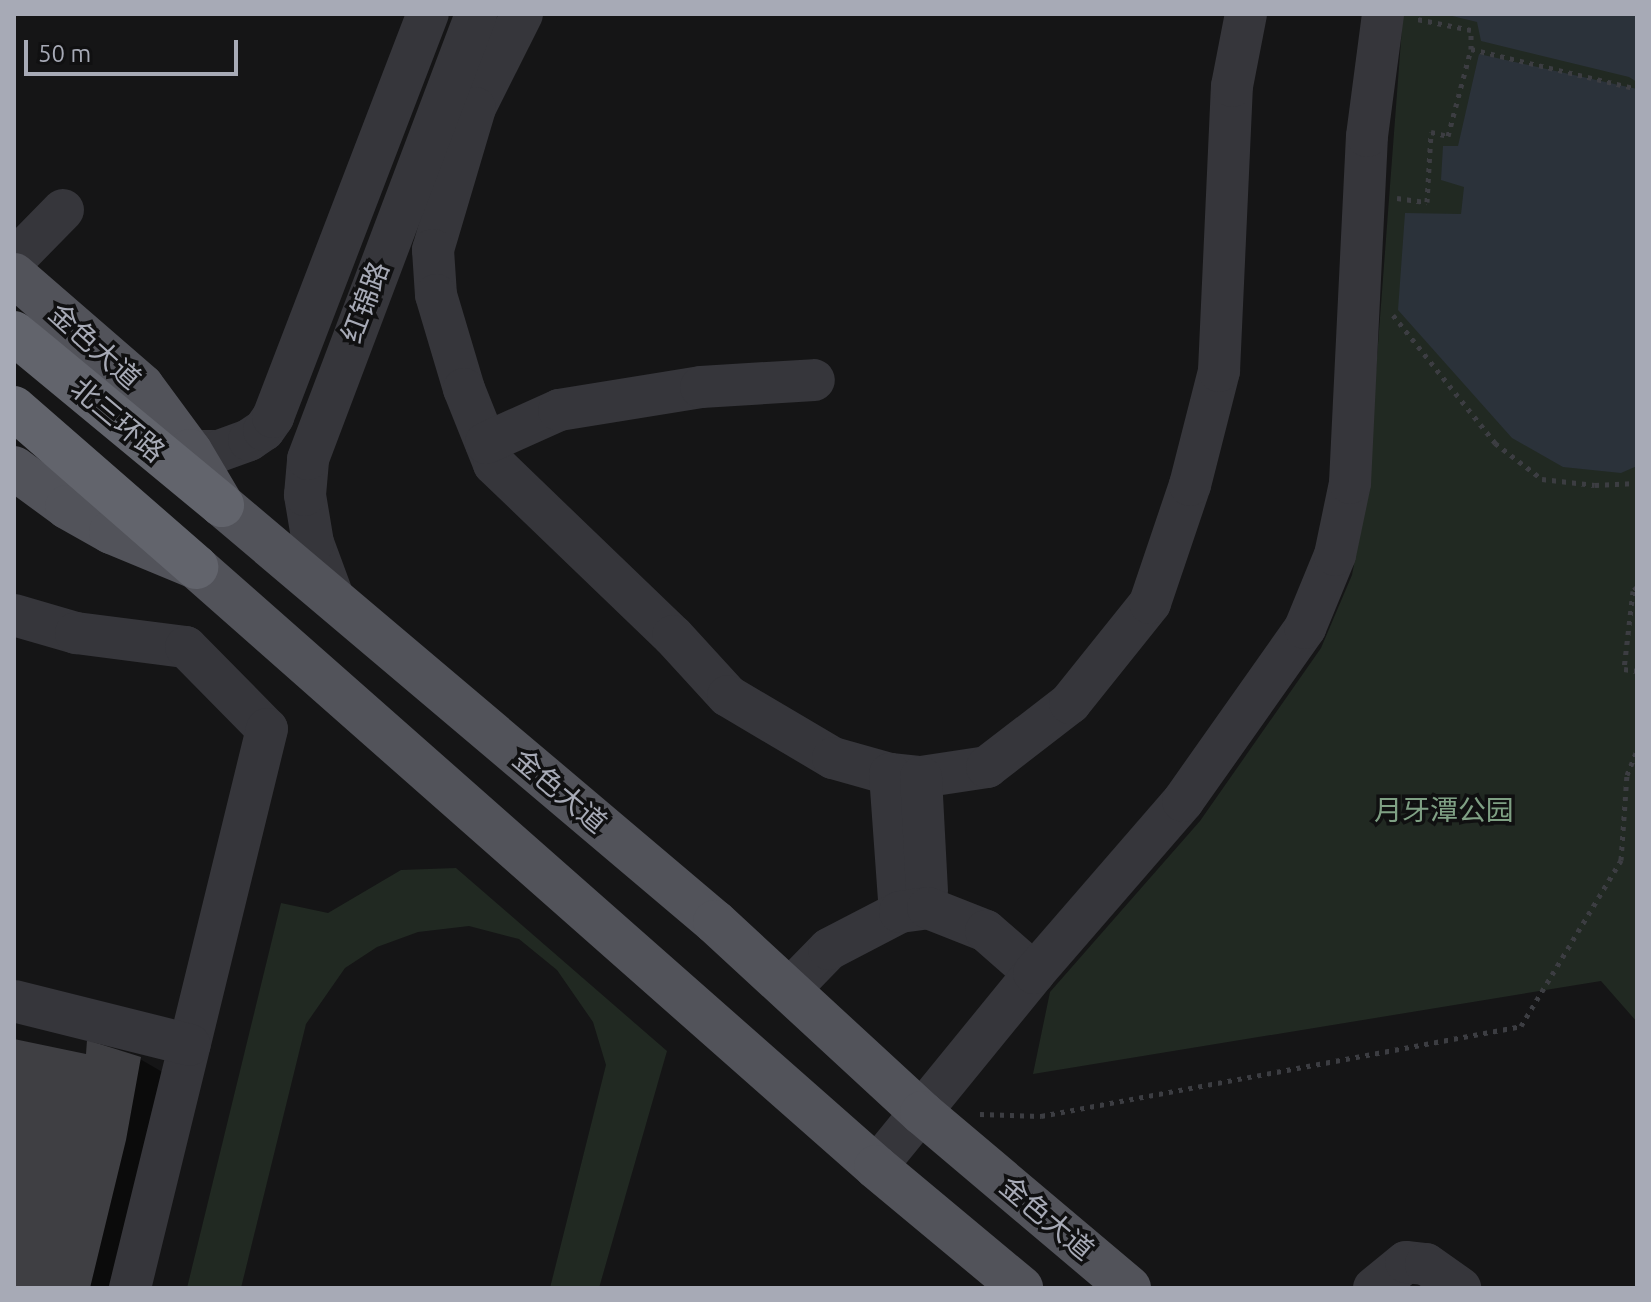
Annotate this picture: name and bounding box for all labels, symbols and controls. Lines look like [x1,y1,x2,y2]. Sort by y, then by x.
scale bar [28,24,242,74]
text: 50 m [38,40,91,67]
street label: 红锦路 [334,257,396,347]
street label: 金色大道 [42,296,148,396]
street label: 北三环路 [64,371,172,469]
street label: 金色大道 [506,742,614,840]
park label: 月牙潭公园 [1374,793,1514,827]
street label: 金色大道 [993,1169,1101,1267]

